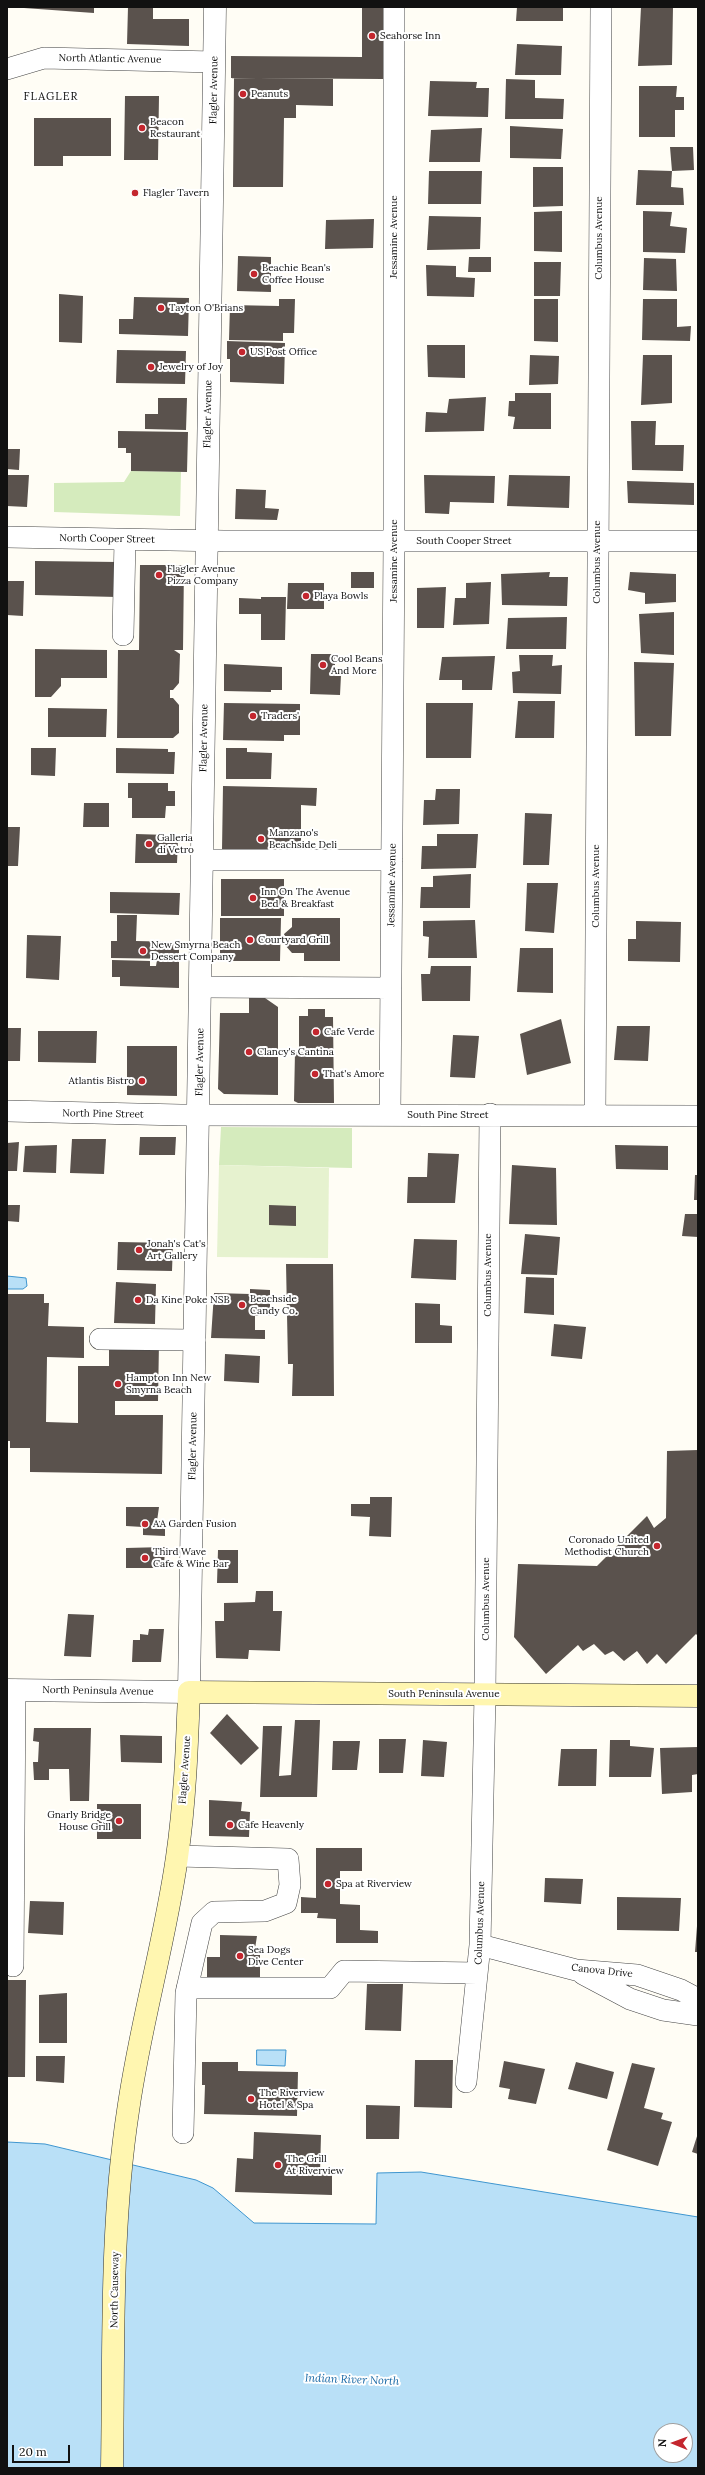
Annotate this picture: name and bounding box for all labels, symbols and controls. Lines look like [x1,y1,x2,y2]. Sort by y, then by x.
place label: Seahorse Inn [380,30,440,42]
marker: Seahorse Inn [367,31,377,41]
street label: North Atlantic Avenue [59,52,161,66]
street label: Flagler Avenue [207,56,221,124]
place label: Peanuts [251,88,288,100]
marker: Peanuts [238,89,248,99]
district label: FLAGLER [24,90,78,104]
place label: Beacon Restaurant [150,116,200,140]
marker: Beacon Restaurant [137,123,147,133]
place label: Flagler Tavern [143,187,209,199]
marker: Flagler Tavern [130,188,140,198]
street label: Jessamine Avenue [388,195,400,279]
street label: Columbus Avenue [593,196,605,280]
place label: Beachie Bean's Coffee House [262,262,330,286]
marker: Beachie Bean's Coffee House [249,269,259,279]
place label: Tayton O'Brians [169,302,243,314]
marker: Tayton O'Brians [156,303,166,313]
place label: US Post Office [250,346,317,358]
marker: US Post Office [237,347,247,357]
place label: Jewelry of Joy [159,361,223,373]
marker: Jewelry of Joy [146,362,156,372]
street label: Flagler Avenue [201,380,215,448]
street label: Jessamine Avenue [388,519,400,603]
street label: Columbus Avenue [591,520,603,604]
street label: North Cooper Street [59,532,155,546]
street label: South Cooper Street [416,535,512,547]
place label: Flagler Avenue Pizza Company [167,563,238,586]
marker: Flagler Avenue Pizza Company [154,570,164,580]
place label: Playa Bowls [314,590,368,602]
marker: Playa Bowls [301,591,311,601]
place label: Cool Beans And More [331,653,383,676]
marker: Cool Beans And More [318,660,328,670]
street label: Flagler Avenue [197,704,211,772]
place label: Traders' [261,710,299,722]
marker: Traders' [248,711,258,721]
place label: Manzano's Beachside Deli [269,827,337,850]
place label: Galleria di Vetro [157,832,194,856]
marker: Manzano's Beachside Deli [256,834,266,844]
marker: Galleria di Vetro [144,839,154,849]
street label: Jessamine Avenue [385,843,399,927]
street label: Columbus Avenue [590,844,602,928]
place label: Inn On The Avenue Bed & Breakfast [261,886,350,910]
marker: Inn On The Avenue Bed & Breakfast [248,893,258,903]
place label: Courtyard Grill [258,934,329,946]
marker: Courtyard Grill [245,935,255,945]
place label: New Smyrna Beach Dessert Company [151,939,241,962]
marker: New Smyrna Beach Dessert Company [138,946,148,956]
place label: Cafe Verde [324,1026,375,1038]
marker: Cafe Verde [311,1027,321,1037]
street label: Flagler Avenue [193,1028,207,1096]
place label: Clancy's Cantina [257,1046,334,1058]
marker: Clancy's Cantina [244,1047,254,1057]
place label: That's Amore [323,1068,384,1080]
marker: That's Amore [310,1069,320,1079]
place label: Atlantis Bistro [69,1075,134,1087]
marker: Atlantis Bistro [137,1076,147,1086]
street label: North Pine Street [62,1107,144,1121]
street label: South Pine Street [407,1109,489,1121]
street label: Columbus Avenue [482,1233,494,1317]
place label: Jonah's Cat's Art Gallery [147,1238,206,1262]
marker: Jonah's Cat's Art Gallery [134,1245,144,1255]
place label: Beachside Candy Co. [250,1293,297,1316]
place label: Da Kine Poke NSB [146,1294,230,1306]
marker: Da Kine Poke NSB [133,1295,143,1305]
marker: Beachside Candy Co. [237,1300,247,1310]
place label: Hampton Inn New Smyrna Beach [126,1372,211,1396]
marker: Hampton Inn New Smyrna Beach [113,1379,123,1389]
street label: Flagler Avenue [186,1412,200,1480]
place label: AA Garden Fusion [153,1518,236,1530]
marker: AA Garden Fusion [140,1519,150,1529]
place label: Coronado United Methodist Church [564,1534,649,1558]
marker: Coronado United Methodist Church [652,1541,662,1551]
place label: Third Wave Cafe & Wine Bar [153,1546,229,1570]
marker: Third Wave Cafe & Wine Bar [140,1553,150,1563]
street label: Columbus Avenue [480,1557,492,1641]
street label: North Peninsula Avenue [42,1684,154,1698]
street label: South Peninsula Avenue [388,1688,500,1700]
street label: Flagler Avenue [177,1736,193,1804]
place label: Gnarly Bridge House Grill [47,1809,111,1832]
marker: Gnarly Bridge House Grill [114,1816,124,1826]
place label: Cafe Heavenly [238,1819,304,1831]
marker: Cafe Heavenly [225,1820,235,1830]
place label: Spa at Riverview [336,1878,412,1890]
marker: Spa at Riverview [323,1879,333,1889]
street label: Columbus Avenue [473,1881,487,1965]
place label: Sea Dogs Dive Center [248,1944,303,1968]
marker: Sea Dogs Dive Center [235,1951,245,1961]
street label: Canova Drive [571,1962,633,1980]
place label: The Riverview Hotel & Spa [259,2087,325,2110]
marker: The Riverview Hotel & Spa [246,2094,256,2104]
place label: The Grill At Riverview [286,2153,344,2176]
marker: The Grill At Riverview [273,2160,283,2170]
street label: North Causeway [108,2252,122,2328]
water label: Indian River North [305,2372,399,2388]
north arrow [653,2423,693,2463]
scale bar [14,2437,72,2463]
text: N [655,2438,669,2447]
text: 20 m [19,2444,47,2459]

